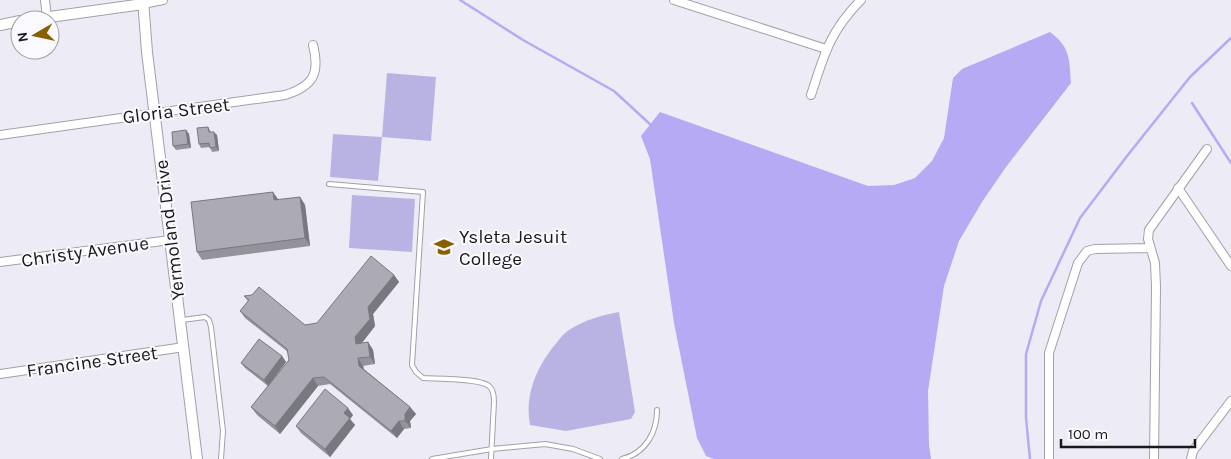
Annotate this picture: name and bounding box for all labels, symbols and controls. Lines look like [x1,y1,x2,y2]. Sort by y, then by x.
north arrow [10,10,60,60]
text: N [13,31,32,43]
street label: Gloria Street [121,94,231,128]
street label: Yermoland Drive [150,158,190,301]
place label: Ysleta Jesuit College [459,226,567,270]
street label: Christy Avenue [20,232,150,272]
school or university icon: Ysleta Jesuit College [433,236,455,258]
street label: Francine Street [25,342,159,382]
scale bar [1061,416,1195,448]
text: 100 m [1068,425,1108,443]

